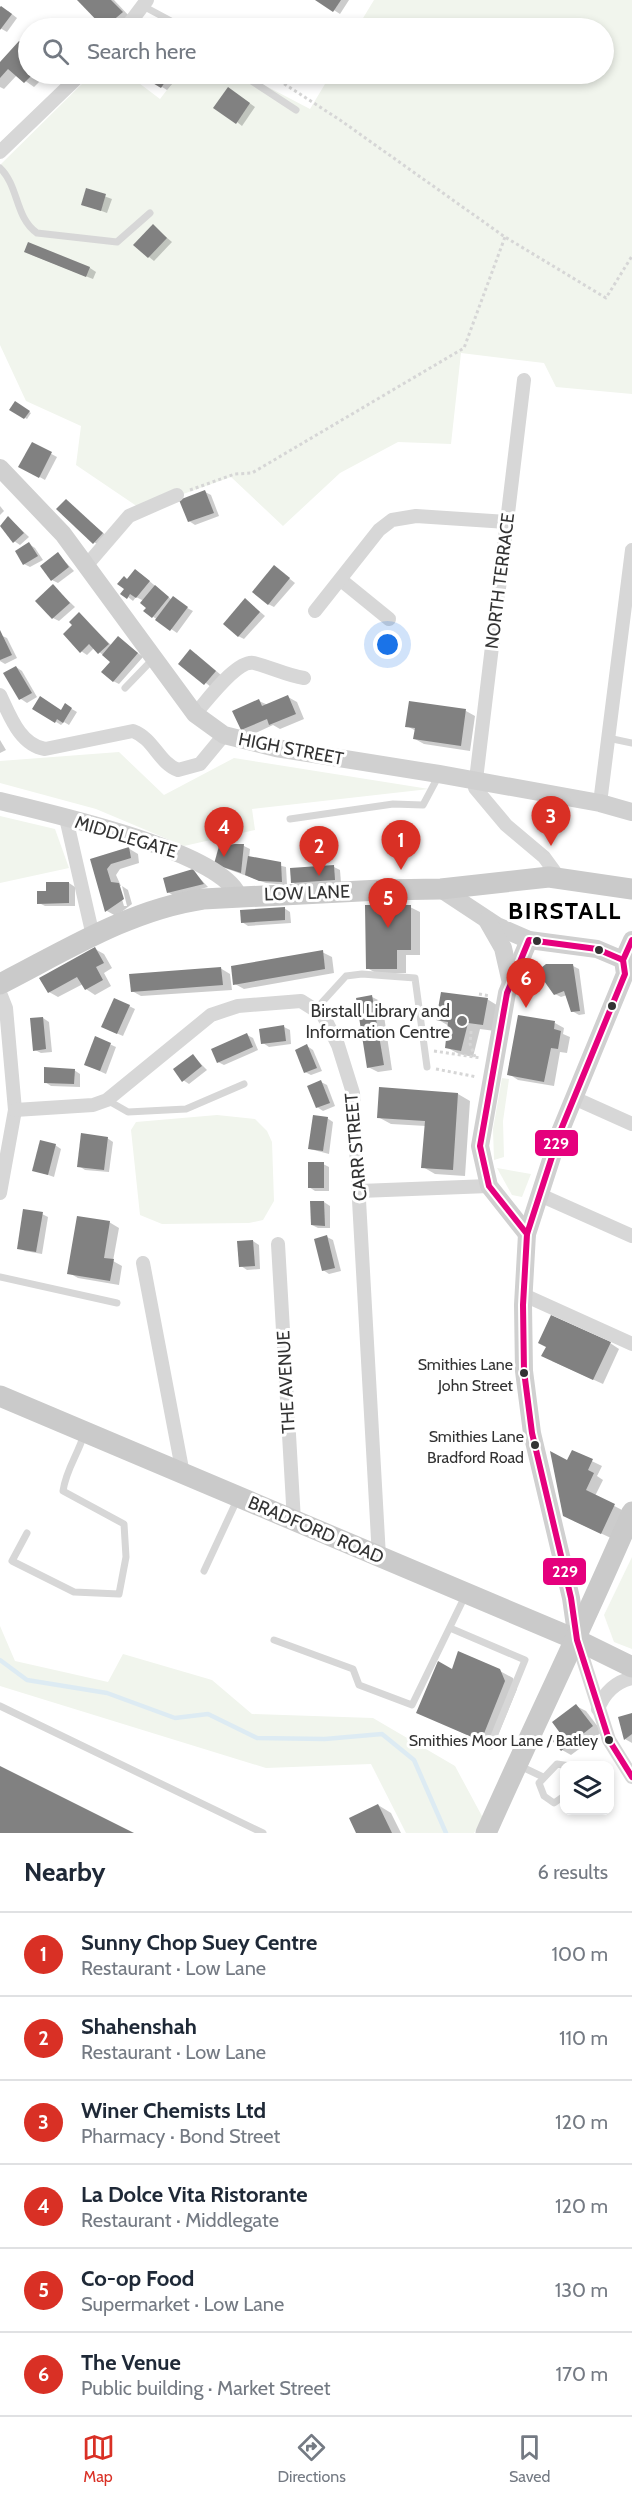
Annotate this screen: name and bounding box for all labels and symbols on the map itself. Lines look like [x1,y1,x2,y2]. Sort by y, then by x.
street label: NORTH TERRACE [481,512,519,650]
your location [373,630,402,659]
street label: HIGH STREET [237,728,346,770]
pin: 3 [532,796,570,846]
pin: 4 [204,808,244,857]
street label: MIDDLEGATE [72,811,180,863]
pin: 1 [382,820,420,870]
pin: 2 [300,826,338,876]
pin: 5 [368,878,408,928]
street label: LOW LANE [264,881,350,905]
district label: BIRSTALL [508,896,622,925]
unlabelled marker [531,935,543,947]
unlabelled marker [593,944,605,956]
pin: 6 [506,958,546,1008]
place label: Birstall Library and Information Centre [305,1000,450,1043]
unlabelled marker [606,1000,618,1012]
marker: Birstall Library and Information Centre [455,1014,469,1028]
street label: CARR STREET [340,1092,372,1202]
line badge: 229 [534,1129,579,1157]
text: 229 [543,1134,569,1153]
street label: THE AVENUE [272,1330,300,1434]
place label: Smithies Lane John Street [418,1355,514,1395]
marker: Smithies Lane John Street [518,1367,530,1379]
place label: Smithies Lane Bradford Road [427,1427,524,1467]
marker: Smithies Lane Bradford Road [529,1439,541,1451]
street label: BRADFORD ROAD [245,1491,387,1569]
line badge: 229 [542,1557,587,1586]
text: 229 [552,1562,578,1581]
place label: Smithies Moor Lane / Batley [409,1731,598,1750]
marker: Smithies Moor Lane / Batley [603,1734,615,1746]

